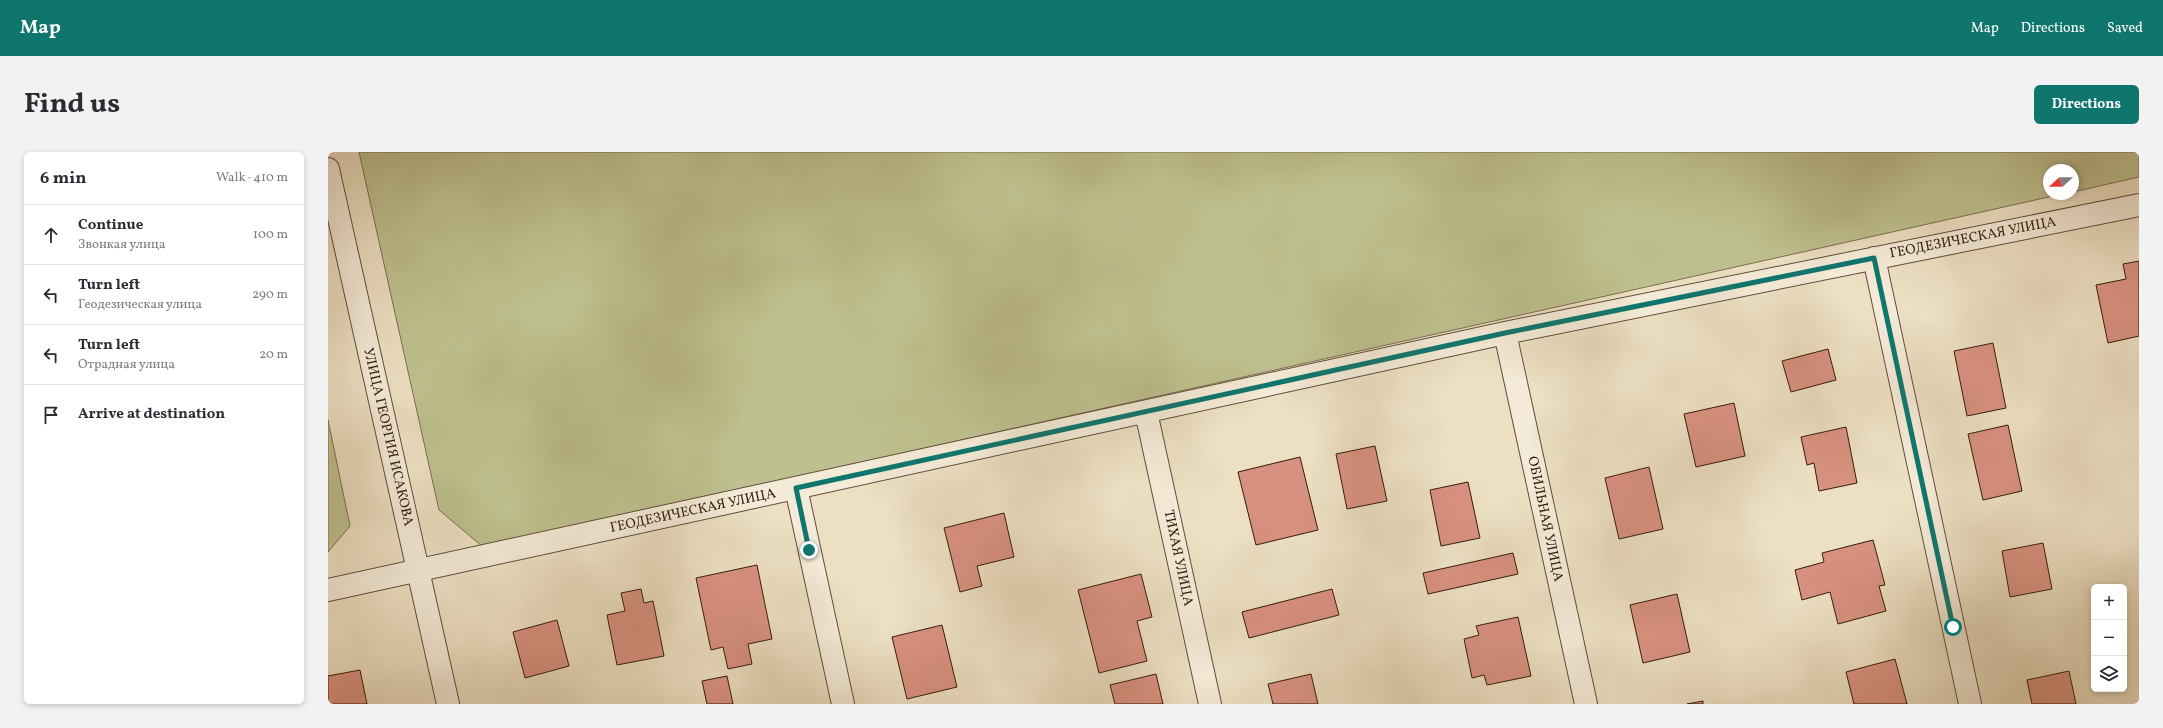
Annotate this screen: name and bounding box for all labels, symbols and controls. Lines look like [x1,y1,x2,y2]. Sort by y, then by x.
text: Map [20,15,61,41]
text: Map [1971,19,1999,38]
text: Directions [2021,19,2085,38]
text: Saved [2107,19,2143,38]
text: Find us [24,85,120,124]
button: Directions [2034,85,2139,124]
north arrow [2043,164,2079,200]
text: 6 min [40,167,86,190]
text: Walk · 410 m [216,169,288,187]
street label: ГЕОДЕЗИЧЕСКАЯ УЛИЦА [1888,213,2058,263]
text: Continue [78,215,143,236]
icon: ahead [40,224,62,246]
text: 100 m [253,226,288,244]
text: Звонкая улица [78,236,165,254]
text: Turn left [78,275,140,296]
icon: left [40,284,62,306]
text: 290 m [252,286,288,304]
text: Геодезическая улица [78,296,202,314]
text: Turn left [78,335,140,356]
icon: left [40,344,62,366]
text: 20 m [259,346,288,364]
street label: УЛИЦА ГЕОРГИЯ ИСАКОВА [358,346,418,528]
text: Отрадная улица [78,356,175,374]
icon: arrive [40,404,62,426]
text: Arrive at destination [78,404,225,425]
street label: ОБИЛЬНАЯ УЛИЦА [1522,454,1568,584]
street label: ГЕОДЕЗИЧЕСКАЯ УЛИЦА [608,484,778,538]
street label: ТИХАЯ УЛИЦА [1159,508,1197,608]
route end [800,541,818,559]
map controls [2091,584,2127,692]
button: + [2091,584,2127,620]
route start [1944,618,1962,636]
button: − [2091,620,2127,656]
button: layers [2091,656,2127,692]

